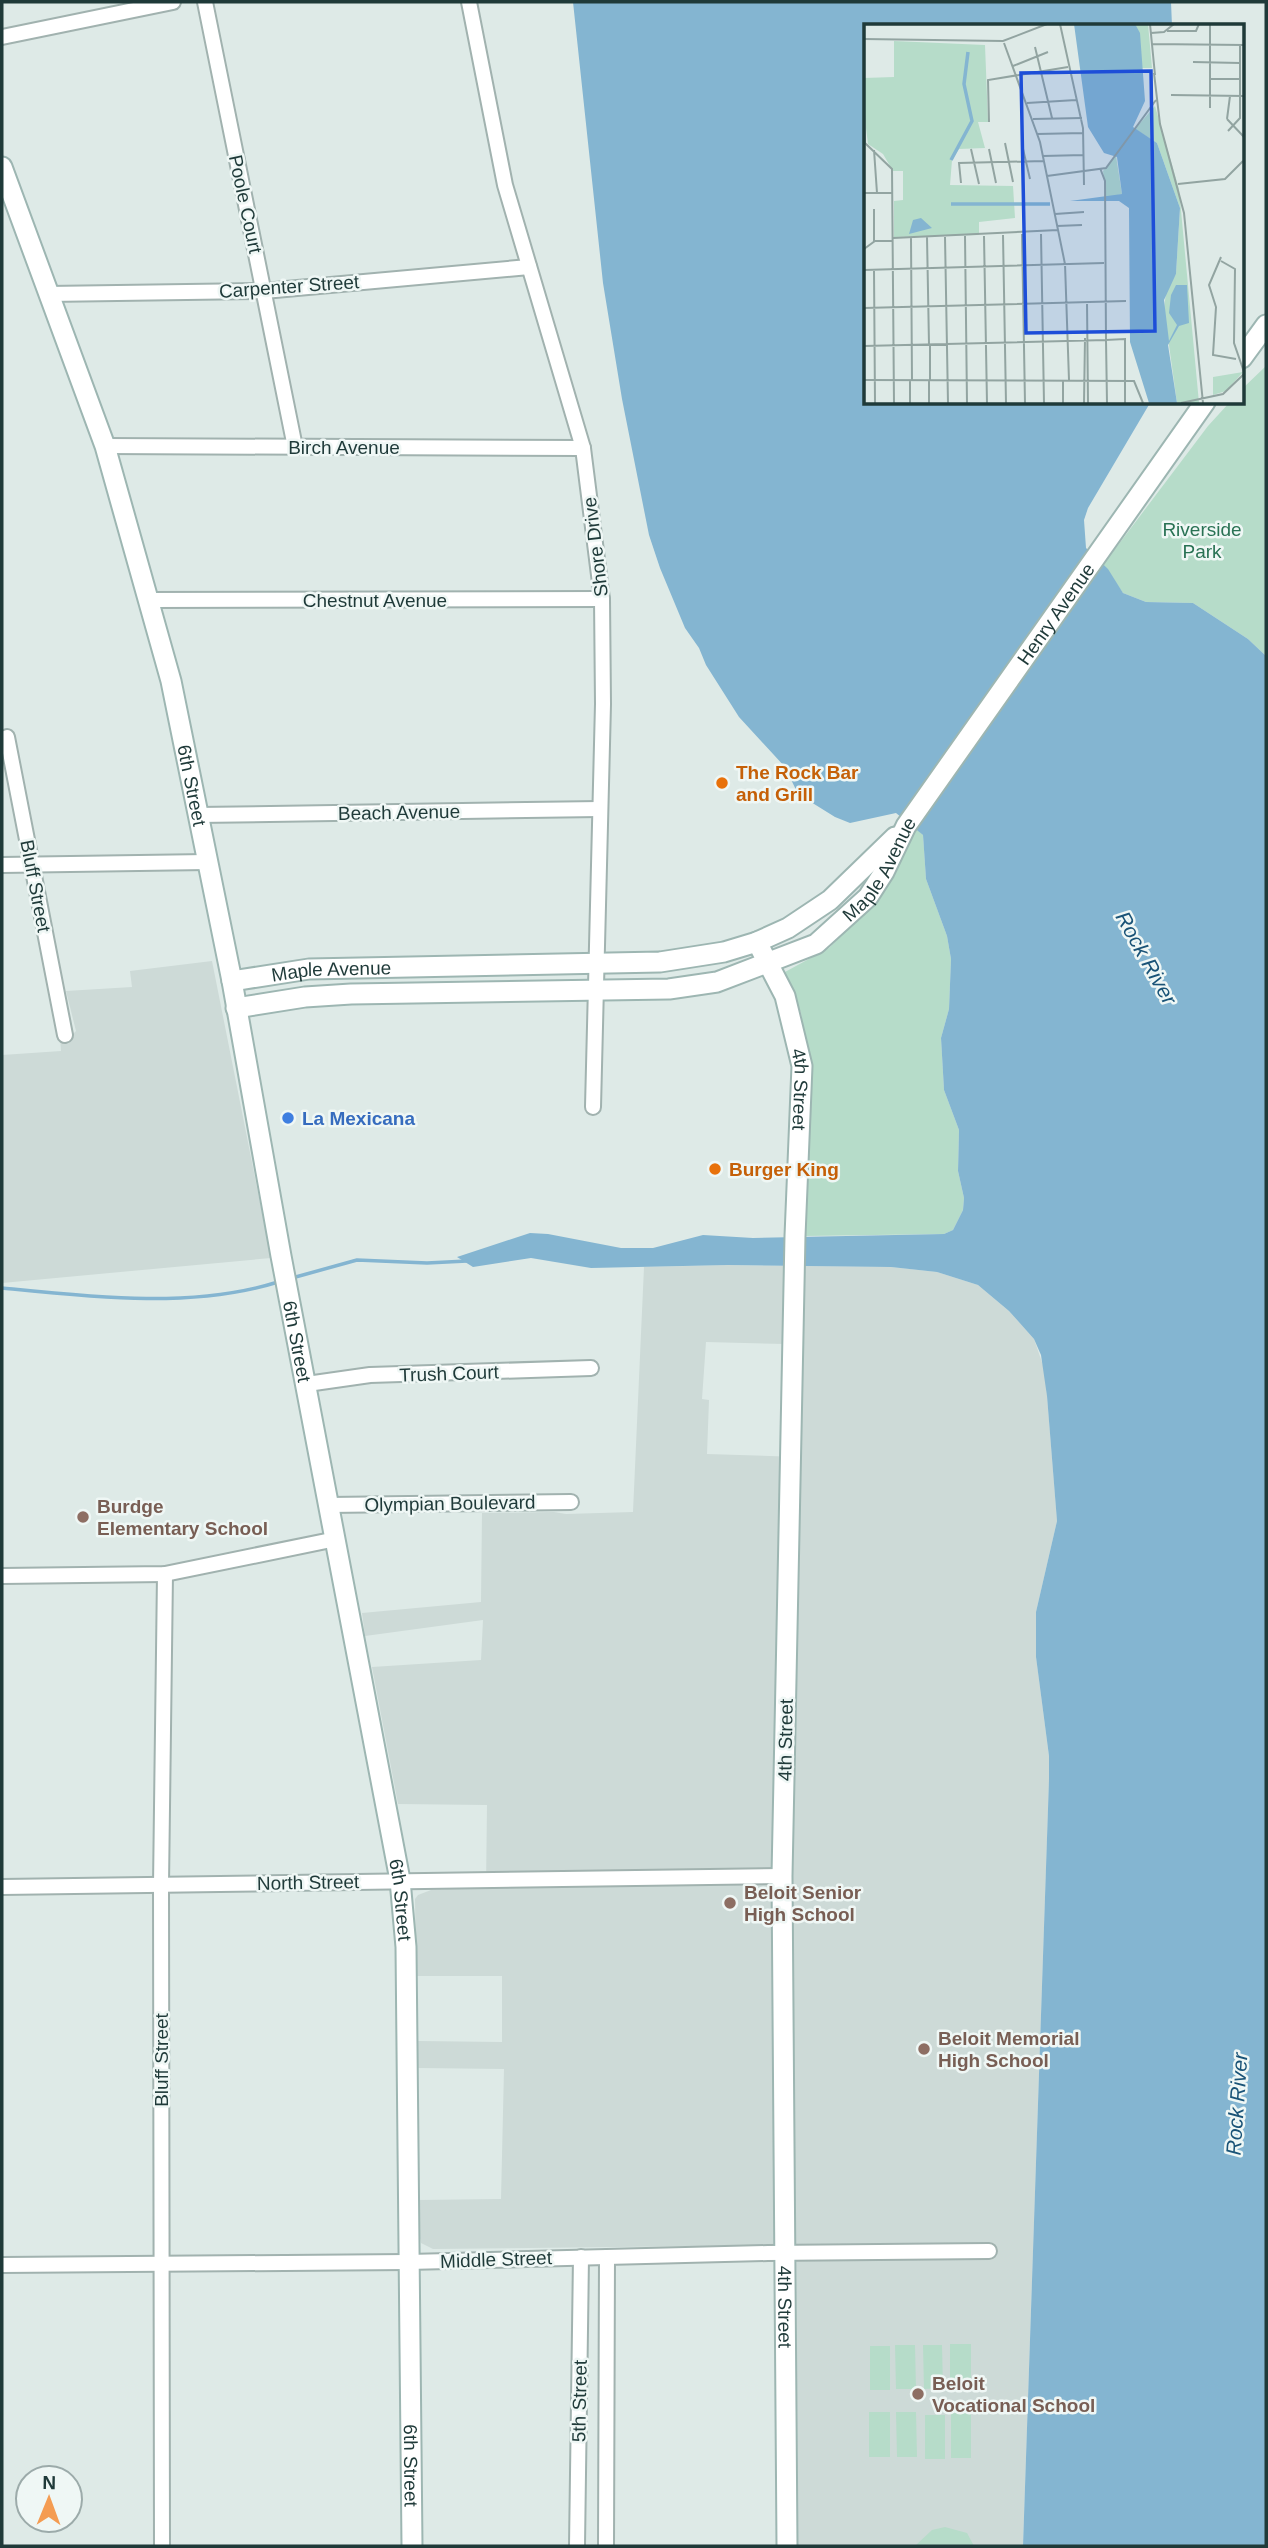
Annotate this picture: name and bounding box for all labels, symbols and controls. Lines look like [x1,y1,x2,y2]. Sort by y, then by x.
inset map [864,24,1244,404]
street label: Poole Court [225,153,266,256]
street label: Carpenter Street [218,271,361,302]
street label: Birch Avenue [288,437,400,458]
street label: Shore Drive [579,496,612,598]
park label: Riverside Park [1162,519,1242,562]
street label: Henry Avenue [1013,559,1099,669]
street label: Chestnut Avenue [303,590,447,611]
street label: 6th Street [173,743,210,829]
place label: The Rock Bar and Grill [736,762,859,805]
marker: The Rock Bar and Grill [714,775,730,791]
street label: Beach Avenue [338,801,460,824]
street label: Maple Avenue [838,813,920,926]
street label: Bluff Street [16,838,55,935]
water label: Rock River [1111,907,1182,1009]
street label: Maple Avenue [270,957,391,986]
street label: 4th Street [787,1046,812,1131]
place label: La Mexicana [302,1108,415,1129]
marker: La Mexicana [280,1110,296,1126]
place label: Burger King [729,1159,839,1180]
marker: Burger King [707,1161,723,1177]
street label: 6th Street [279,1299,315,1385]
street label: Trush Court [399,1361,500,1386]
street label: Olympian Boulevard [364,1492,536,1515]
place label: Burdge Elementary School [97,1496,268,1539]
marker: Burdge Elementary School [75,1509,91,1525]
street label: 4th Street [774,1698,797,1781]
street label: 6th Street [385,1857,415,1942]
street label: North Street [257,1871,360,1894]
place label: Beloit Senior High School [744,1882,862,1925]
marker: Beloit Senior High School [722,1895,738,1911]
street label: Bluff Street [151,2012,172,2107]
place label: Beloit Memorial High School [938,2028,1079,2071]
marker: Beloit Memorial High School [916,2041,932,2057]
water label: Rock River [1221,2051,1252,2156]
street label: Middle Street [440,2247,553,2272]
street label: 4th Street [774,2266,796,2349]
street label: 5th Street [568,2359,591,2442]
place label: Beloit Vocational School [932,2373,1095,2416]
marker: Beloit Vocational School [910,2386,926,2402]
street label: 6th Street [400,2424,422,2508]
north arrow [14,2464,84,2534]
text: N [42,2472,56,2493]

